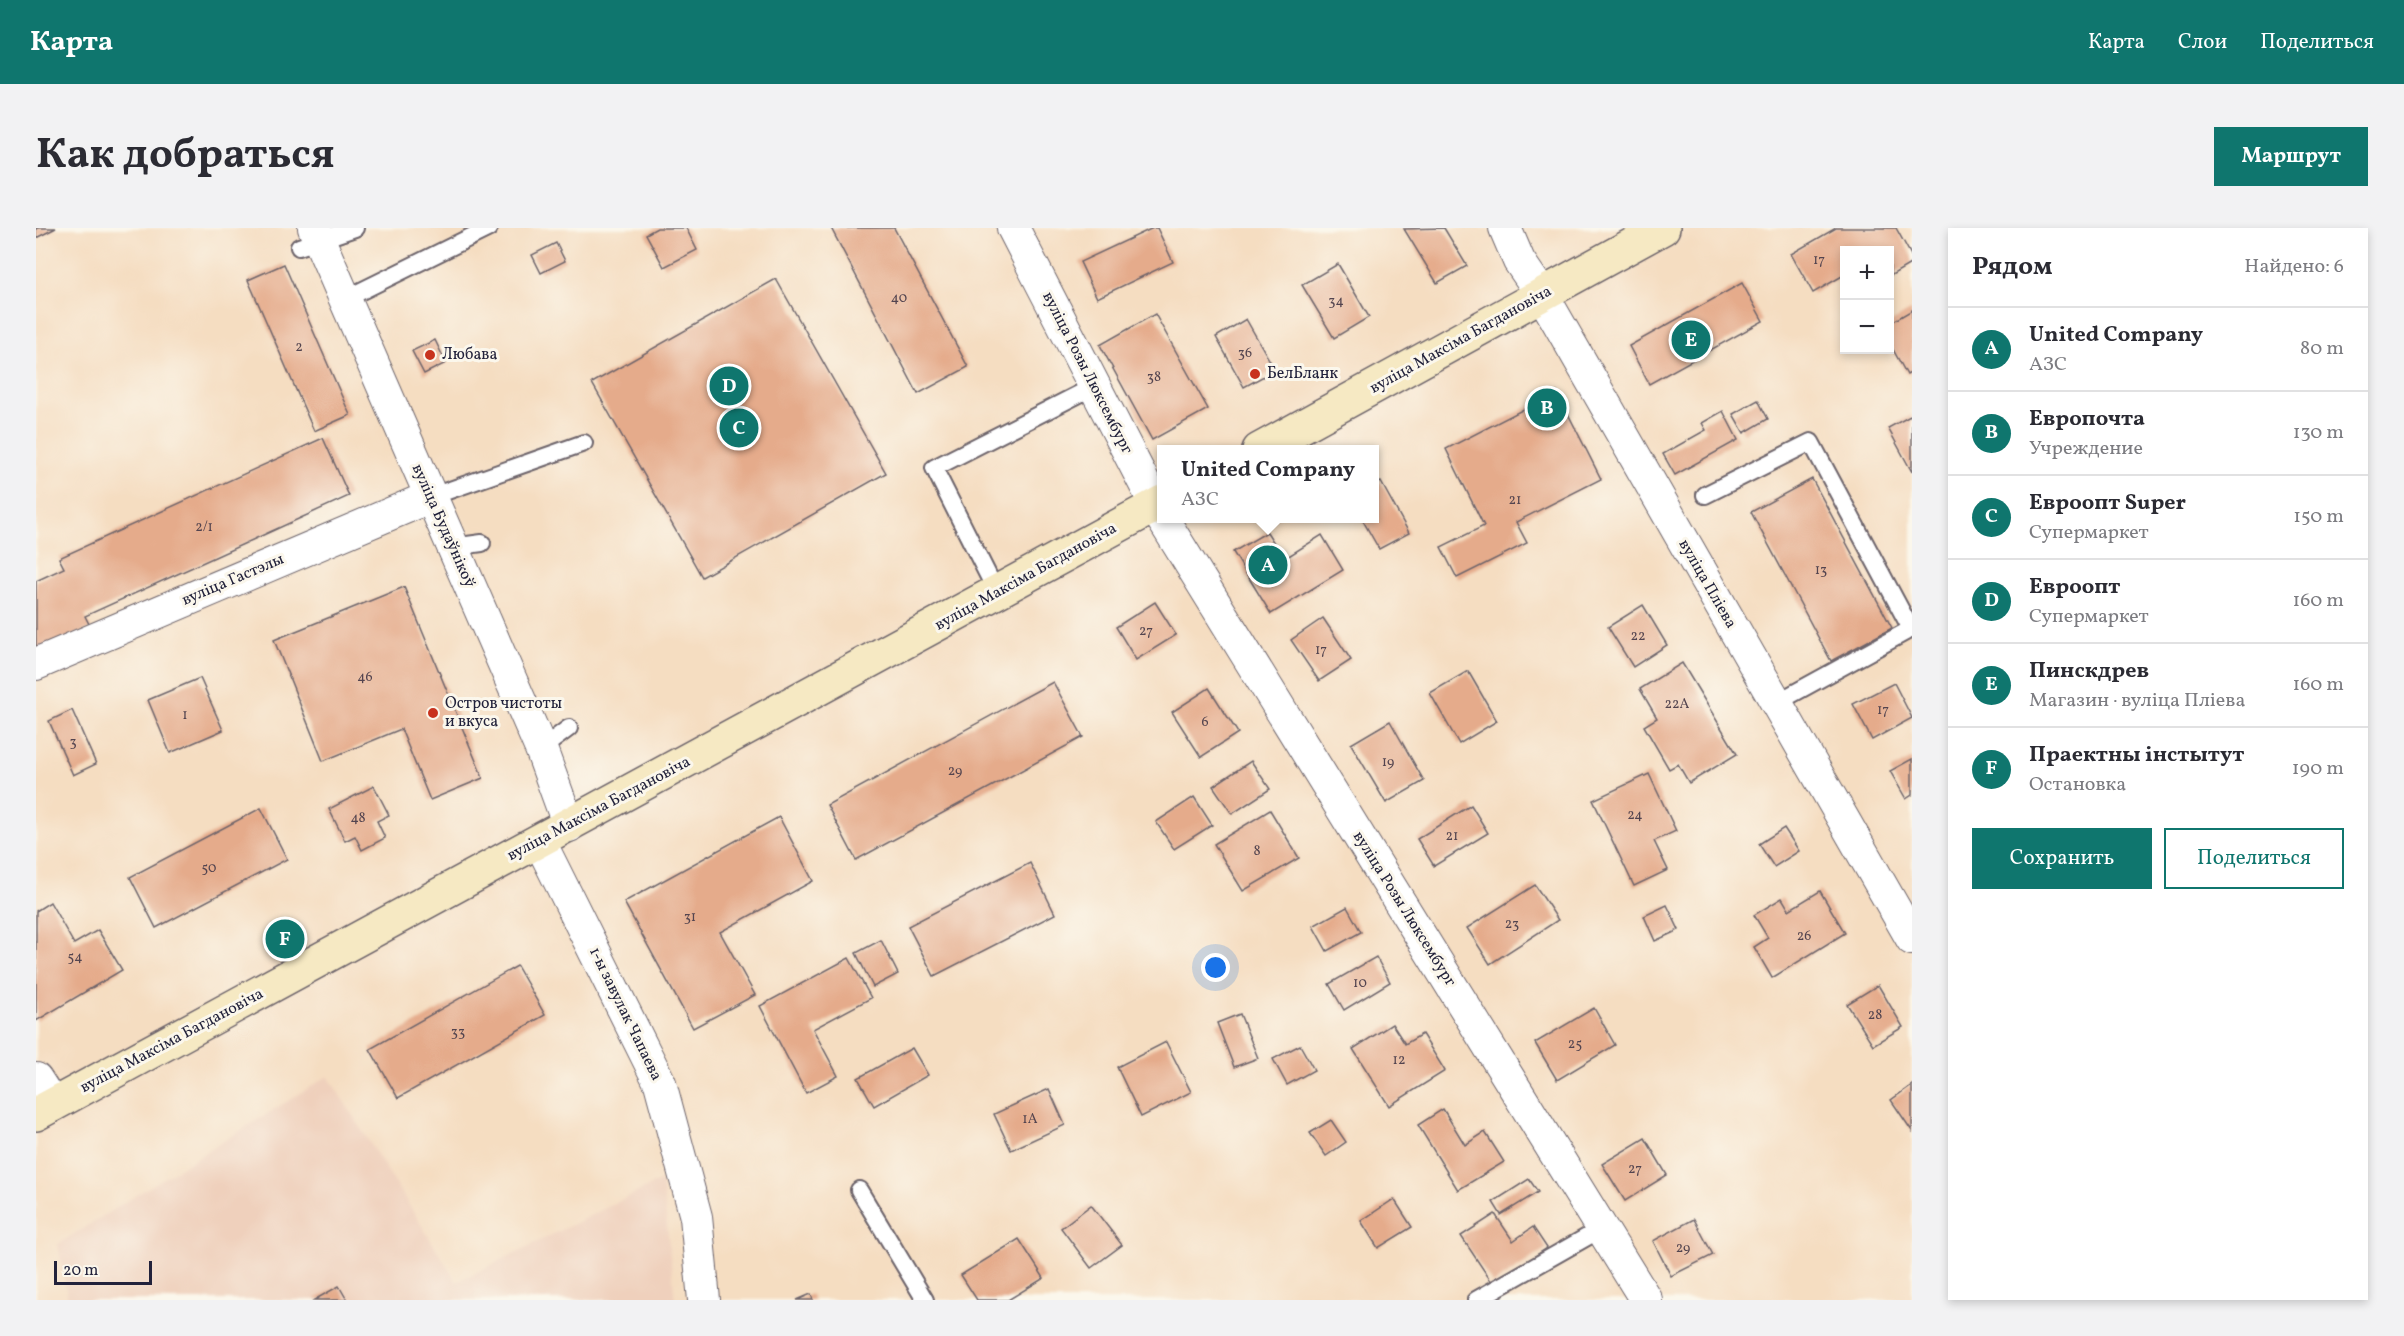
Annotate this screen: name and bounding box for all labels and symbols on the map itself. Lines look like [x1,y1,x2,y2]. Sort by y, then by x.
house number: 17 [1813,251,1825,270]
street label: вуліца Максіма Багдановіча [1366,281,1556,399]
street label: вуліца Розы Люксембург [1037,288,1137,458]
house number: 40 [891,289,907,308]
house number: 34 [1328,292,1344,311]
pin: E [1672,318,1710,362]
house number: 2 [295,338,303,357]
place label: Любава [442,344,497,366]
house number: 36 [1238,344,1252,363]
marker: Любава [423,348,437,362]
place label: БелБланк [1267,363,1338,385]
pin: D [710,364,748,408]
marker: БелБланк [1248,367,1262,381]
house number: 38 [1147,368,1161,387]
pin: B [1528,386,1566,430]
pin: C [720,406,758,450]
street label: вуліца Будаўнікоў [406,461,480,592]
house number: 21 [1509,491,1521,510]
house number: 2/1 [195,518,213,537]
street label: вуліца Максіма Багдановіча [931,518,1121,636]
street label: вуліца Пліева [1673,535,1741,633]
pin: A [1248,542,1288,588]
street label: вуліца Гастэлы [179,549,287,611]
house number: 13 [1815,561,1827,580]
house number: 27 [1139,622,1153,641]
house number: 22 [1630,627,1646,646]
house number: 17 [1315,641,1327,660]
house number: 46 [357,668,373,687]
place label: Остров чистоты и вкуса [445,693,562,733]
house number: 22А [1665,695,1690,714]
house number: 17 [1877,701,1889,720]
house number: 1 [182,706,188,725]
marker: Остров чистоты и вкуса [426,706,440,720]
house number: 6 [1201,713,1209,732]
house number: 3 [69,733,77,752]
street label: вуліца Максіма Багдановіча [503,751,695,867]
house number: 19 [1382,753,1394,772]
house number: 29 [948,762,962,781]
house number: 24 [1627,806,1643,825]
house number: 48 [350,809,366,828]
street label: вуліца Розы Люксембург [1347,827,1461,991]
house number: 21 [1446,827,1458,846]
house number: 8 [1253,842,1261,861]
house number: 50 [202,859,216,878]
house number: 31 [684,908,696,927]
house number: 23 [1505,915,1519,934]
pin: F [266,916,304,962]
house number: 26 [1797,927,1811,946]
street label: 1-ы завулак Чапаева [583,944,667,1084]
house number: 54 [67,948,83,967]
your location [1201,953,1230,982]
house number: 10 [1353,974,1367,993]
street label: вуліца Максіма Багдановіча [76,983,268,1099]
house number: 28 [1868,1006,1882,1025]
house number: 33 [451,1023,465,1042]
house number: 25 [1568,1035,1582,1054]
house number: 12 [1393,1051,1405,1070]
house number: 1А [1022,1110,1038,1129]
house number: 27 [1628,1160,1642,1179]
house number: 29 [1676,1239,1690,1258]
scale bar [54,1258,152,1286]

